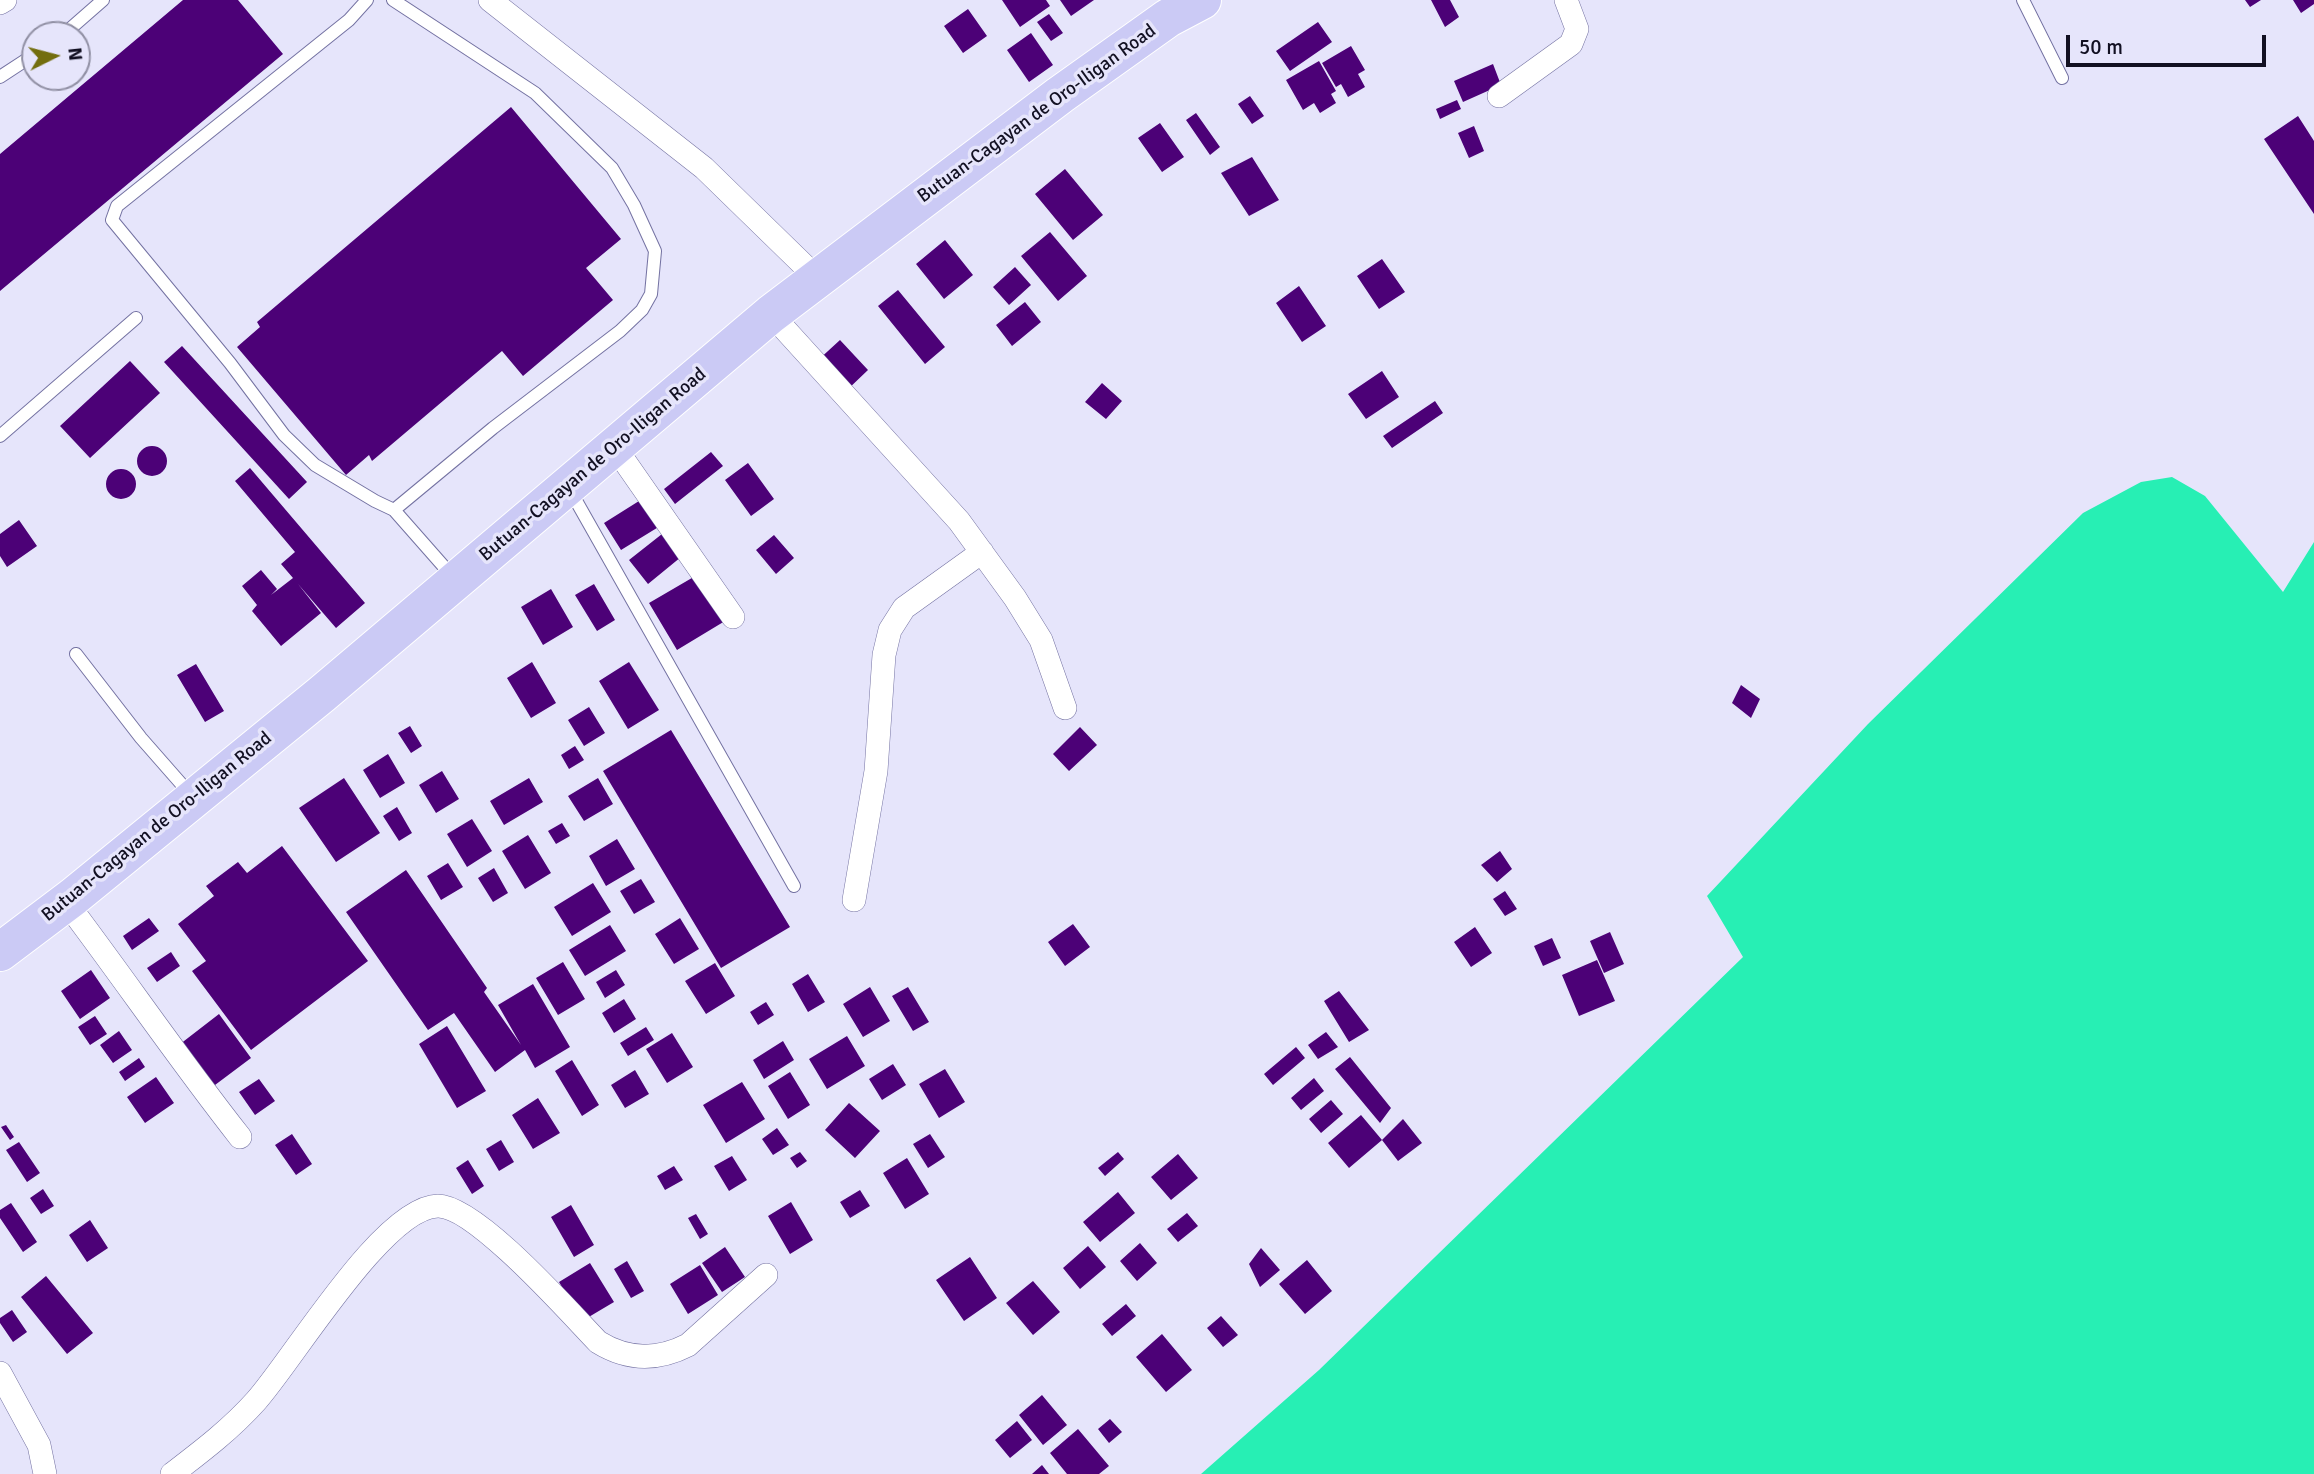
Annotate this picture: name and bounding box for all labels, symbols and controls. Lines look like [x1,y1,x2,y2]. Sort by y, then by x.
street label: Butuan-Cagayan de Oro-Iligan Road [913,20,1161,208]
north arrow [21,21,91,91]
scale bar [2069,21,2268,65]
text: 50 m [2079,34,2123,60]
text: N [62,46,88,62]
street label: Butuan-Cagayan de Oro-Iligan Road [475,363,711,567]
street label: Butuan-Cagayan de Oro-Iligan Road [37,727,277,927]

